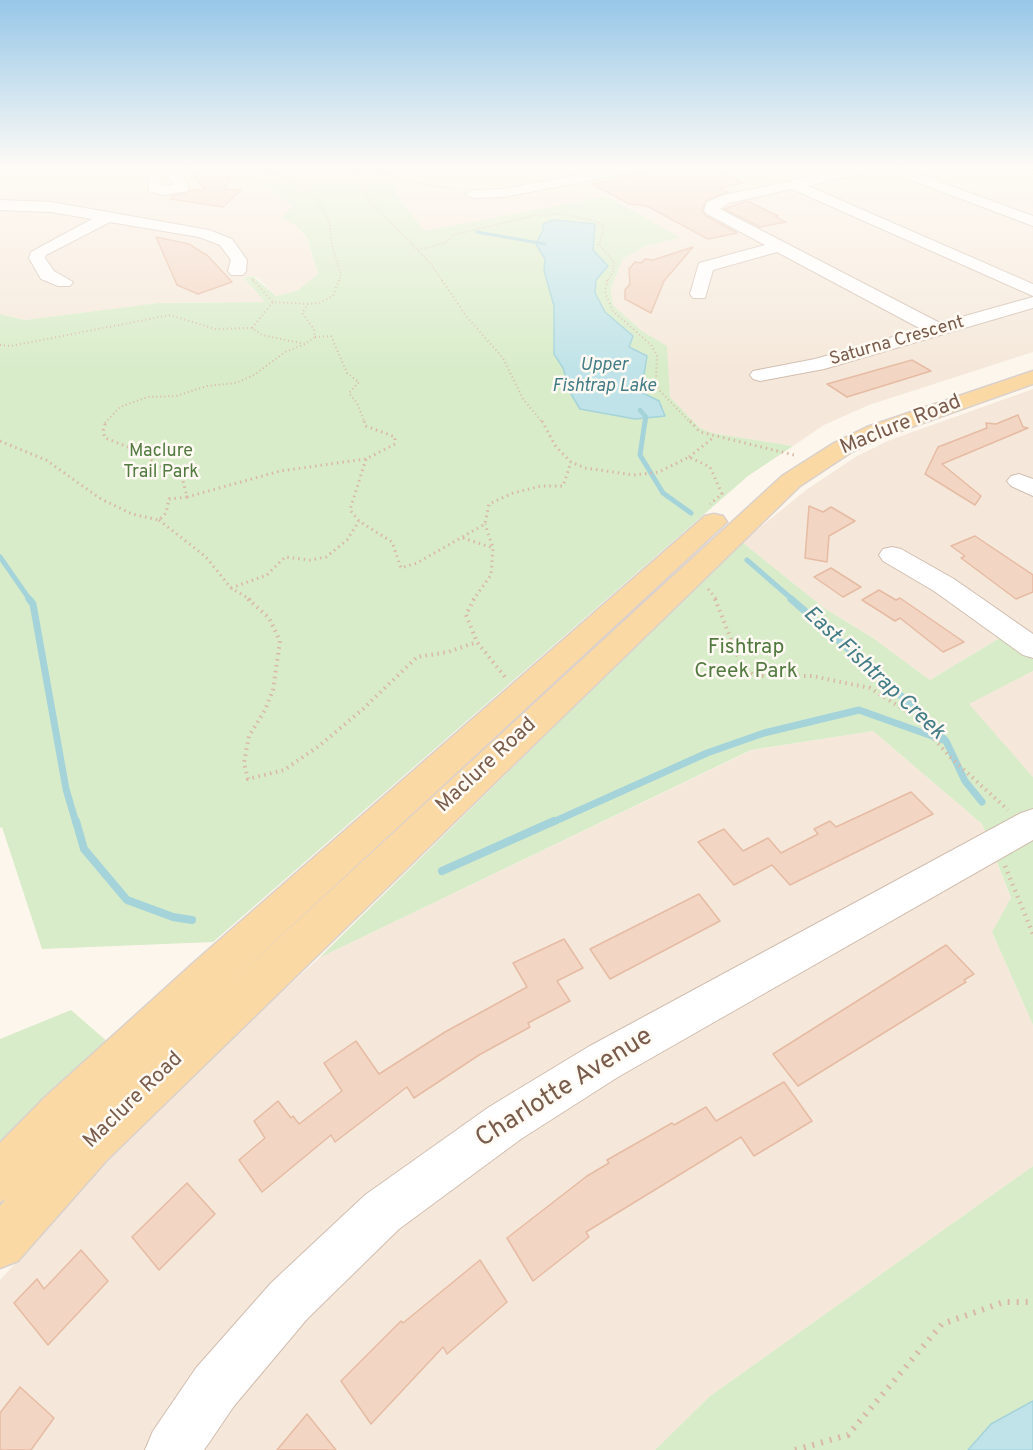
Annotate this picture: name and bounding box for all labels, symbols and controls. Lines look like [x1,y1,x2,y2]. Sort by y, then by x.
street label: Saturna Crescent [827,312,967,372]
water label: Upper Fishtrap Lake [552,355,656,398]
street label: Maclure Road [837,390,965,462]
park label: Maclure Trail Park [123,441,199,484]
water label: East Fishtrap Creek [797,602,949,746]
park label: Fishtrap Creek Park [694,636,798,686]
street label: Maclure Road [432,713,542,819]
street label: Charlotte Avenue [471,1022,659,1156]
street label: Maclure Road [79,1047,189,1155]

